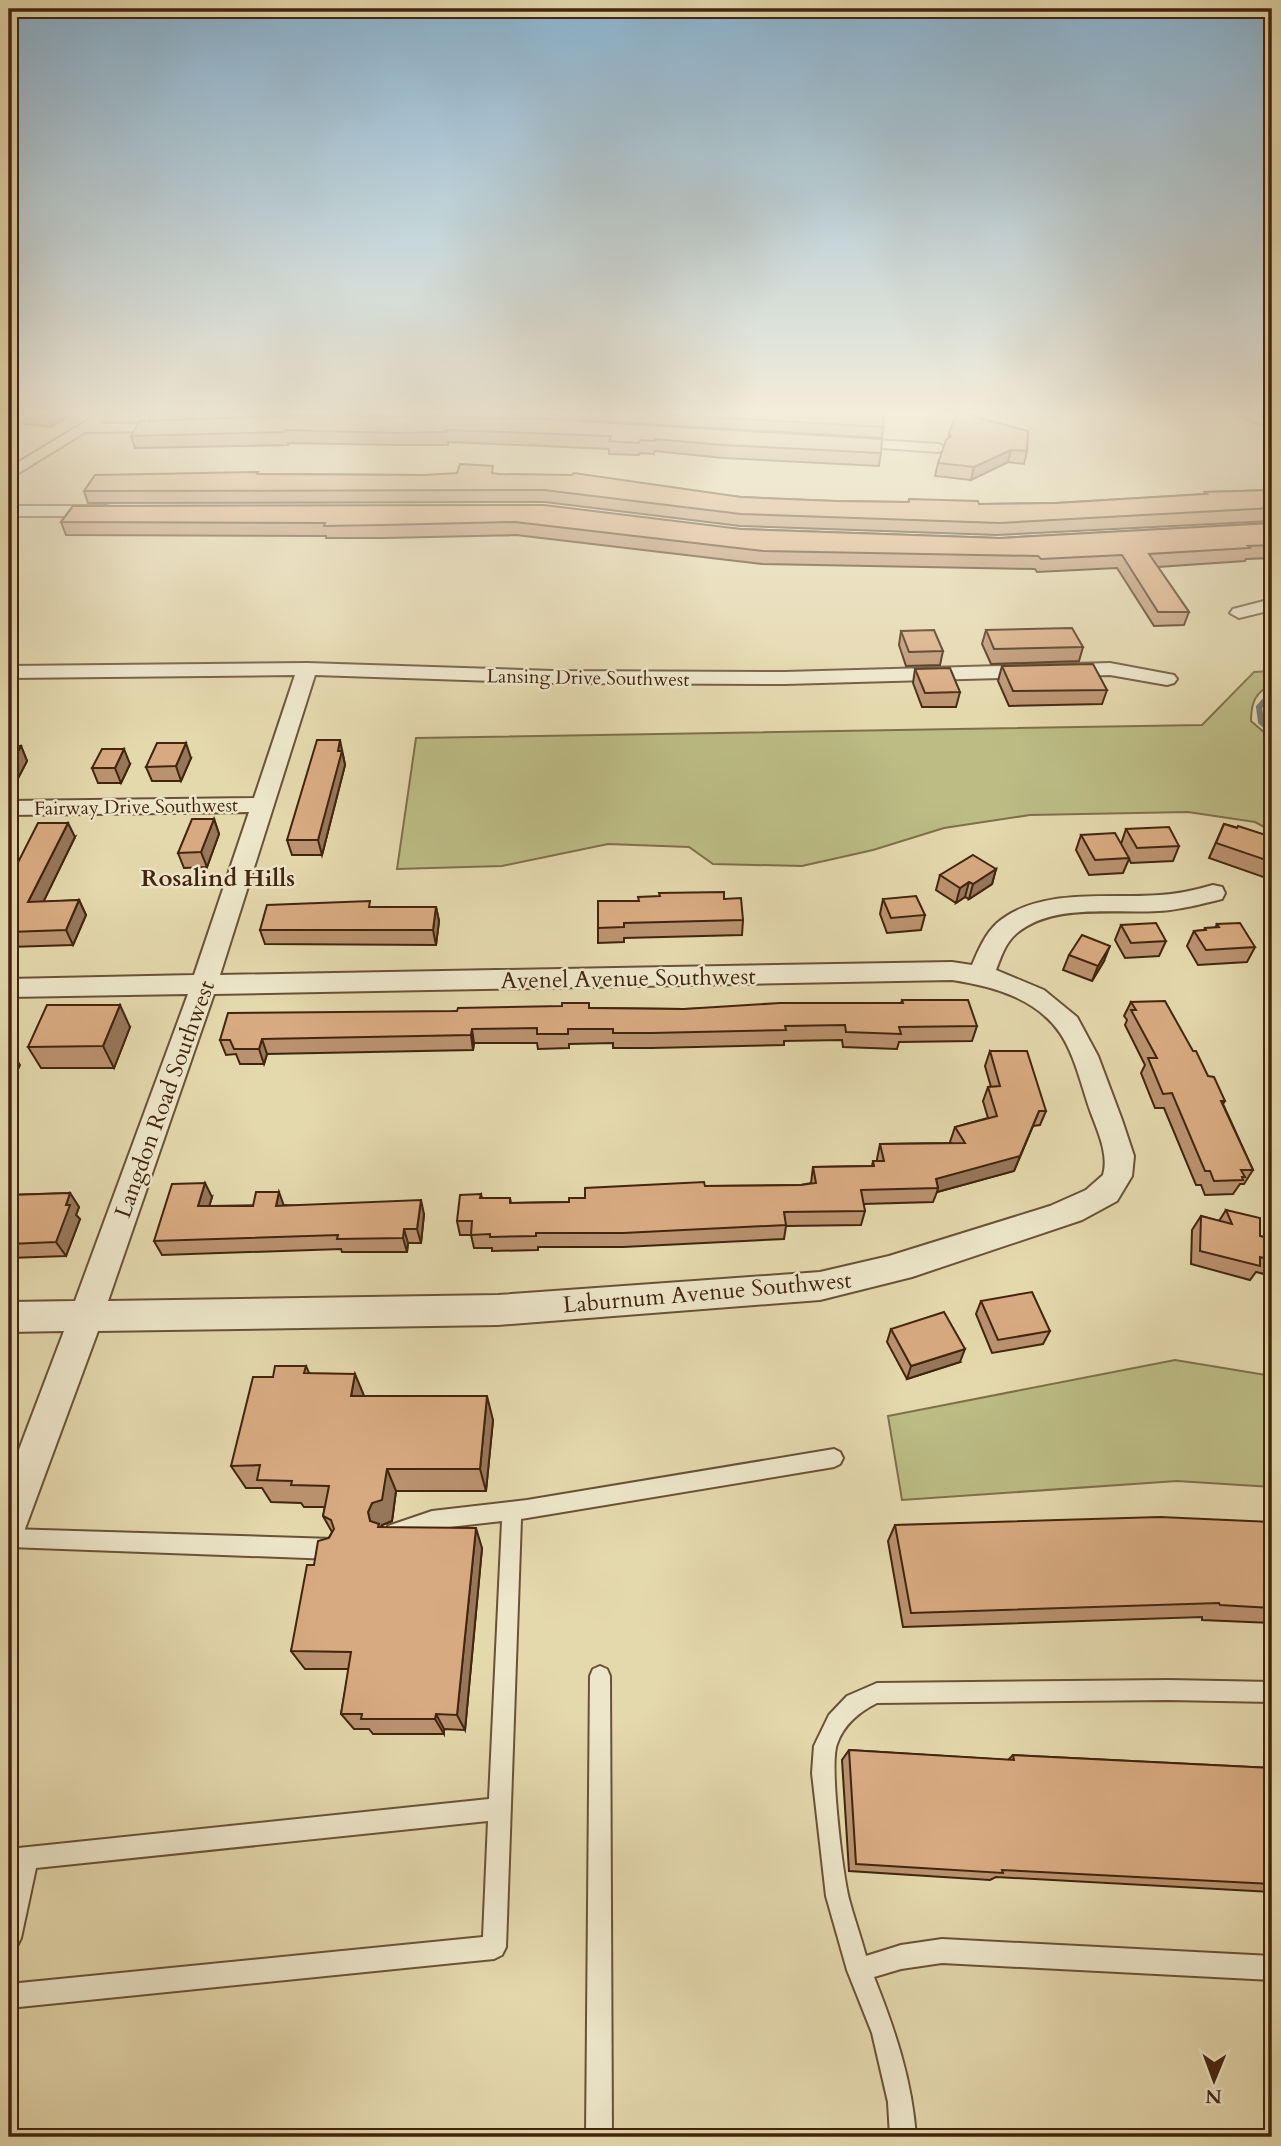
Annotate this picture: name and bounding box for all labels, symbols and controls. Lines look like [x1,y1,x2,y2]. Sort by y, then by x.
street label: Lansing Drive Southwest [486,663,690,693]
street label: Fairway Drive Southwest [34,792,238,822]
district label: Rosalind Hills [141,862,295,895]
street label: Avenel Avenue Southwest [500,961,756,996]
street label: Langdon Road Southwest [107,976,222,1222]
street label: Laburnum Avenue Southwest [561,1264,853,1321]
north arrow [1180,2044,1250,2114]
text: N [1205,2083,1222,2109]

